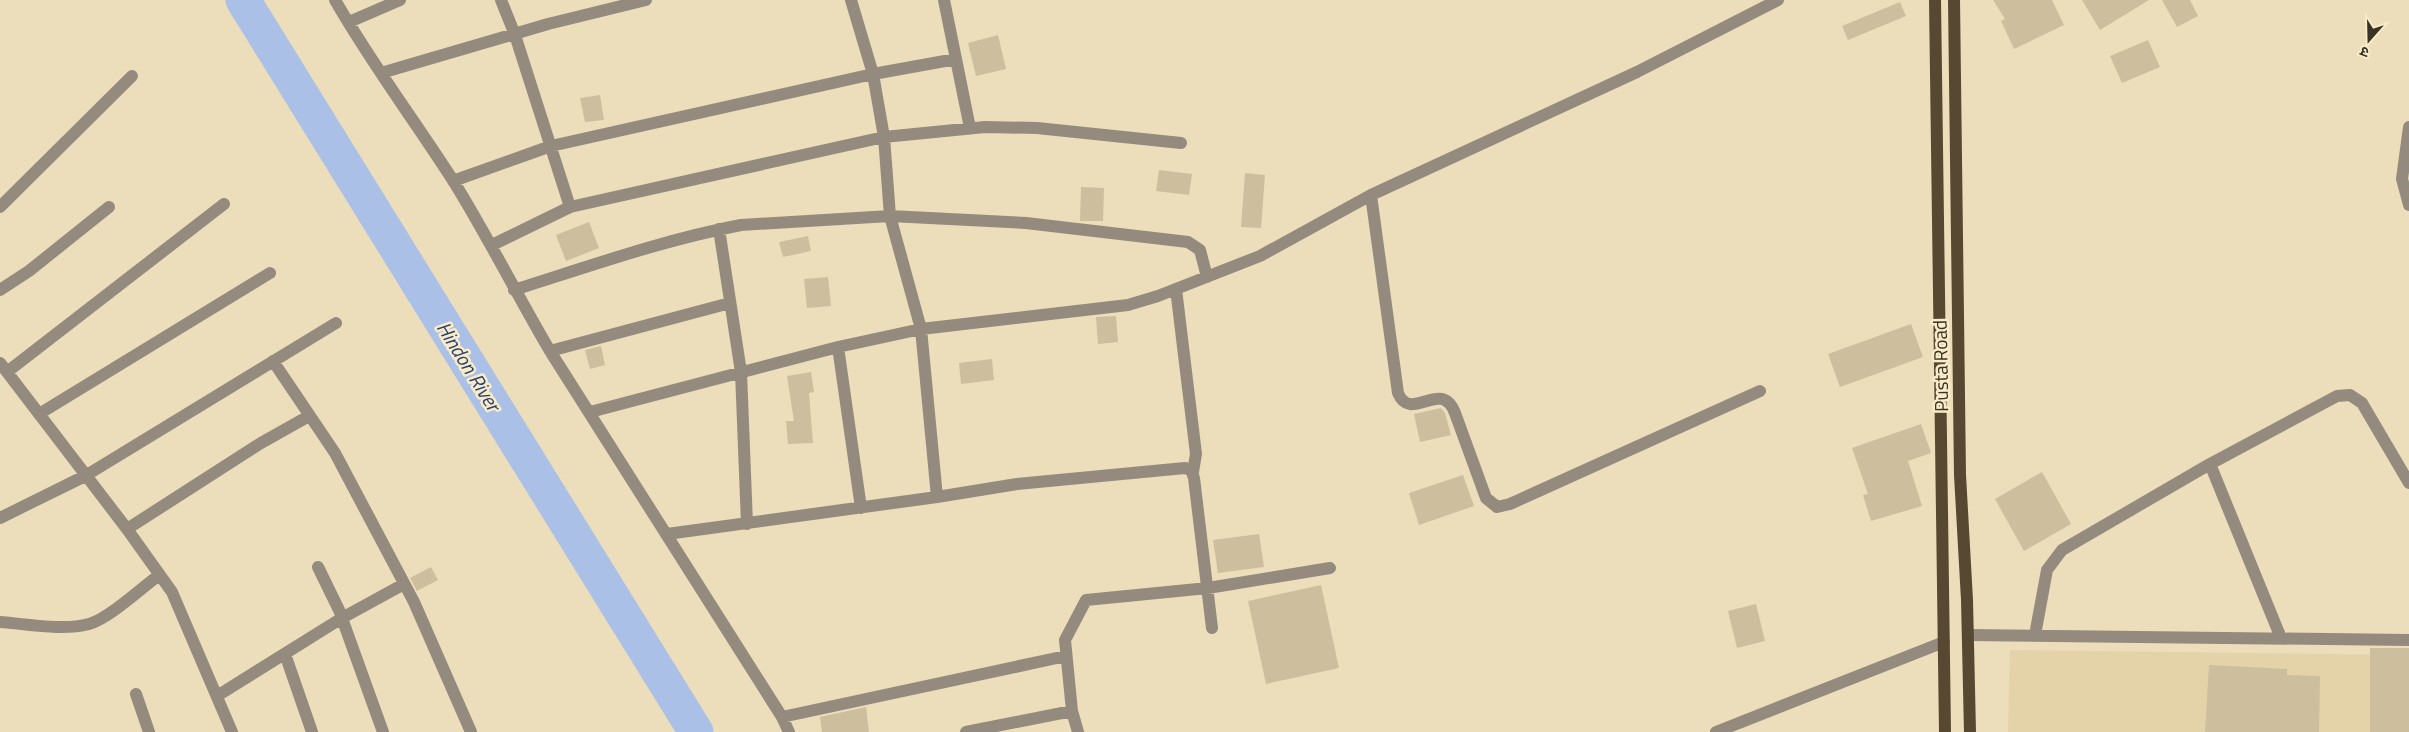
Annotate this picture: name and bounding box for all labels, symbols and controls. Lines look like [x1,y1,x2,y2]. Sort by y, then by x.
north arrow [2344,15,2394,65]
text: उ [2356,41,2372,64]
water label: Hindon River [429,315,510,419]
street label: Pusta Road [1925,320,1955,412]

